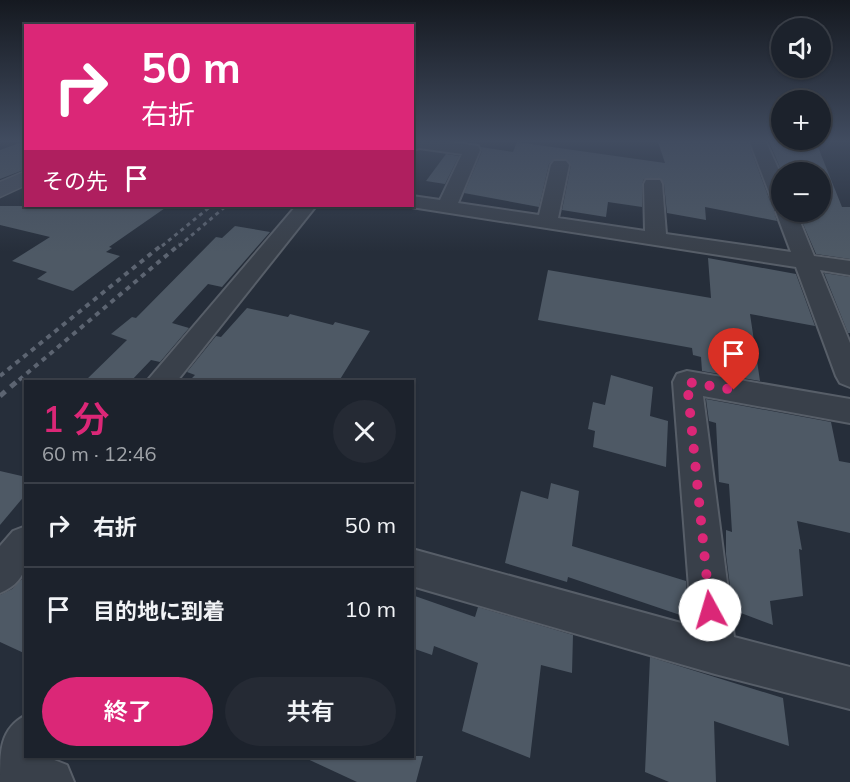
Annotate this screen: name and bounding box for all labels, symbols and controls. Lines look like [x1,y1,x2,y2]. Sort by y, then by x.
map controls [771,18,831,222]
button: sound [771,18,831,78]
text: 50 m [141,41,241,94]
icon: right [42,48,120,126]
button: + [771,90,831,150]
text: 右折 [141,97,195,131]
icon: arrive [120,162,153,195]
button: − [771,162,831,222]
text: その先 [42,167,108,195]
pin [708,328,759,390]
icon: arrive [717,337,750,370]
text: 1 分 [42,396,109,441]
button: close [333,400,396,463]
text: 60 m · 12:46 [42,441,156,466]
icon: right [42,509,75,542]
text: 50 m [345,511,396,539]
text: 右折 [93,513,137,541]
position arrow [678,578,742,642]
icon: arrive [42,593,75,626]
text: 10 m [345,595,396,623]
text: 目的地に到着 [93,597,225,625]
button: 終了 [42,677,213,746]
button: 共有 [225,677,396,746]

